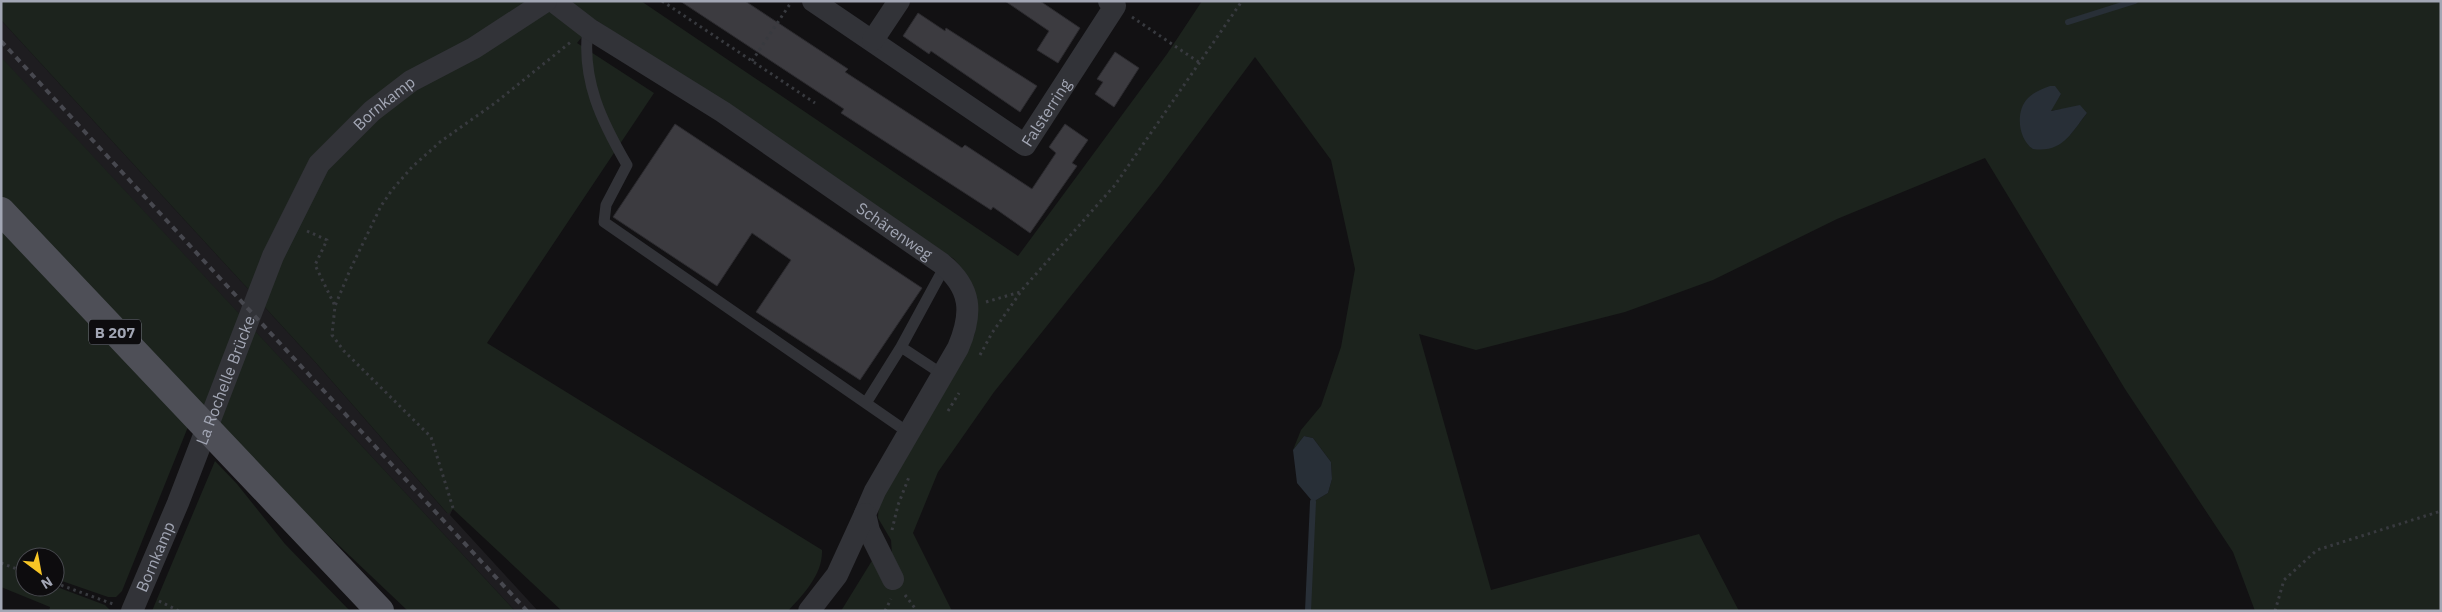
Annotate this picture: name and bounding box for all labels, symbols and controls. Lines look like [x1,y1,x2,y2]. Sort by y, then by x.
street label: Bornkamp [349,72,419,134]
street label: Falsterring [1017,74,1076,150]
street label: Schärenweg [853,198,937,264]
street label: La Rochelle Brücke [191,312,259,448]
road number: B 207 [89,320,141,344]
street label: Bornkamp [131,519,179,595]
north arrow [15,547,65,597]
text: N [38,573,56,593]

